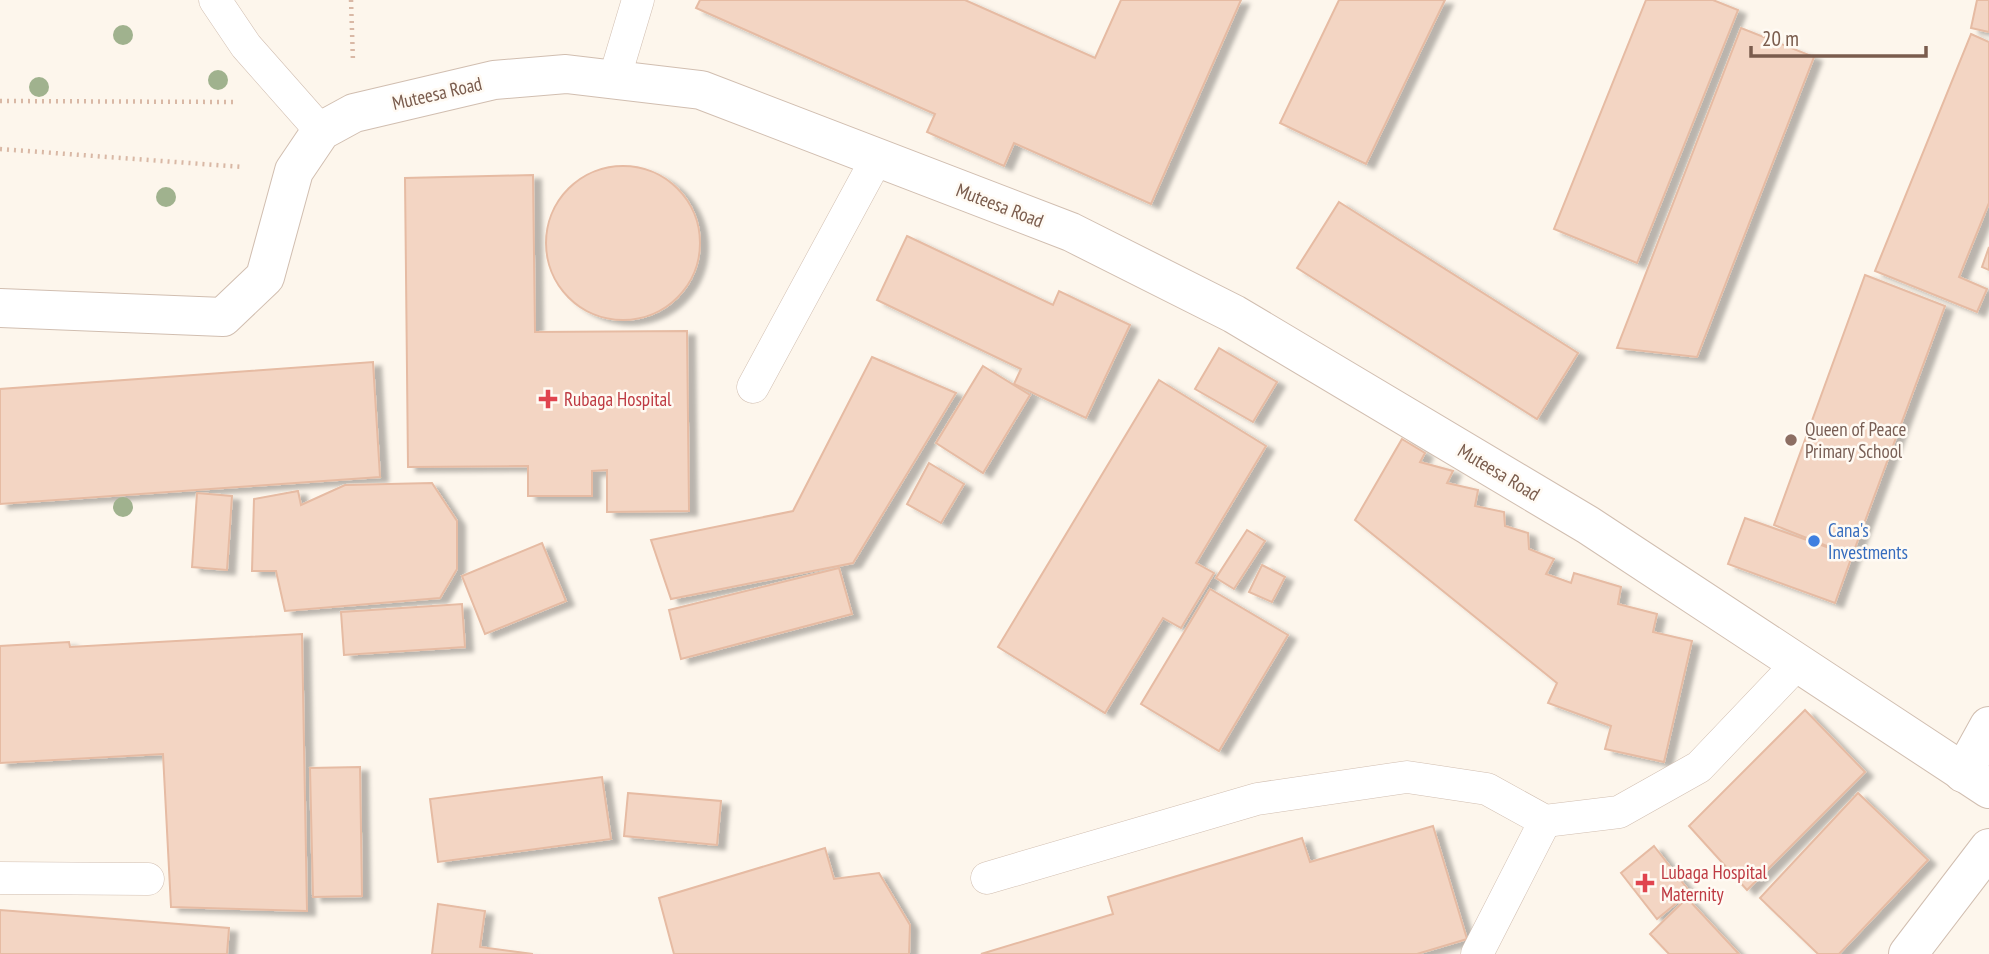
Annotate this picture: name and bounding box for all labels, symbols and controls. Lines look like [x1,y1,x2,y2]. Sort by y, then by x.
scale bar [1751,14,1926,58]
text: 20 m [1762,25,1799,52]
street label: Muteesa Road [390,71,484,115]
street label: Muteesa Road [953,177,1047,233]
place label: Rubaga Hospital [564,387,672,411]
marker: Rubaga Hospital [538,389,558,409]
place label: Queen of Peace Primary School [1805,417,1906,463]
marker: Queen of Peace Primary School [1783,432,1799,448]
street label: Muteesa Road [1454,438,1544,506]
place label: Cana's Investments [1828,518,1908,564]
marker: Cana's Investments [1806,533,1822,549]
place label: Lubaga Hospital Maternity [1661,860,1768,906]
marker: Lubaga Hospital Maternity [1635,873,1655,893]

